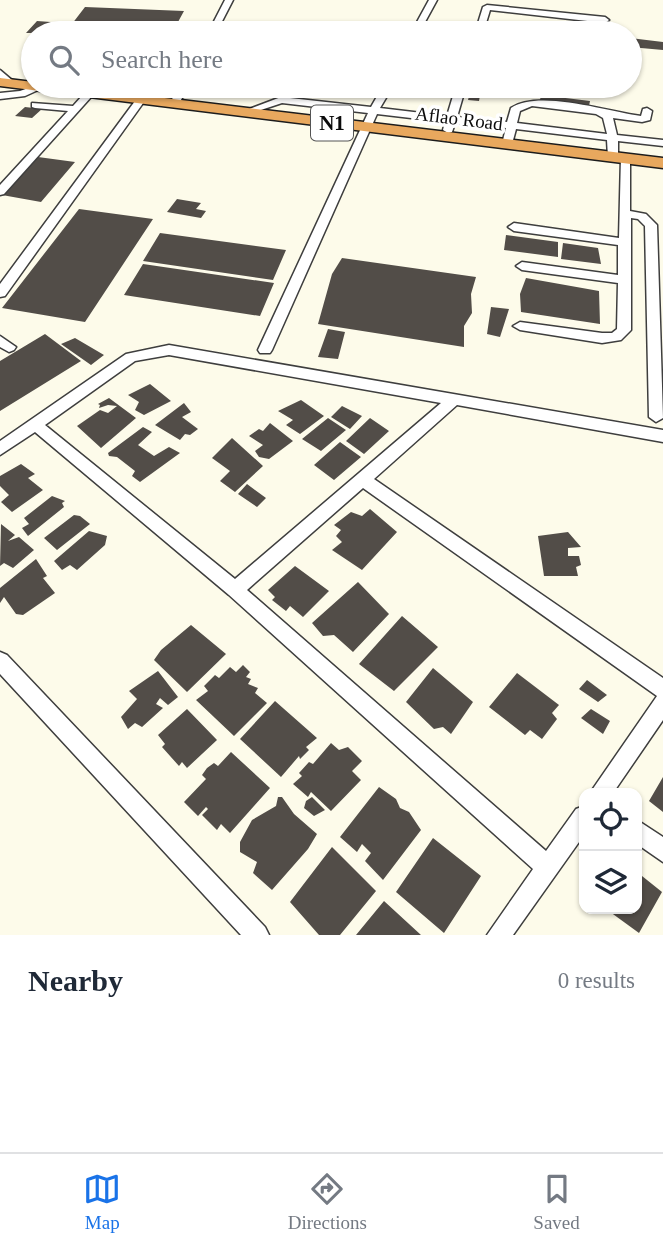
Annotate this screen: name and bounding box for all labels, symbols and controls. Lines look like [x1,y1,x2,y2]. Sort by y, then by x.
search box [21,21,642,98]
icon: search [45,41,83,79]
text: Search here [101,45,223,74]
street label: Aflao Road [414,103,504,134]
road number: N1 [311,106,353,140]
map controls [579,788,642,914]
button: locate [579,788,642,851]
button: layers [579,851,642,914]
text: Nearby [28,964,123,997]
text: 0 results [558,968,635,993]
tab: Map [83,1170,121,1234]
tab: Directions [288,1170,367,1234]
tab: Saved [533,1170,580,1234]

